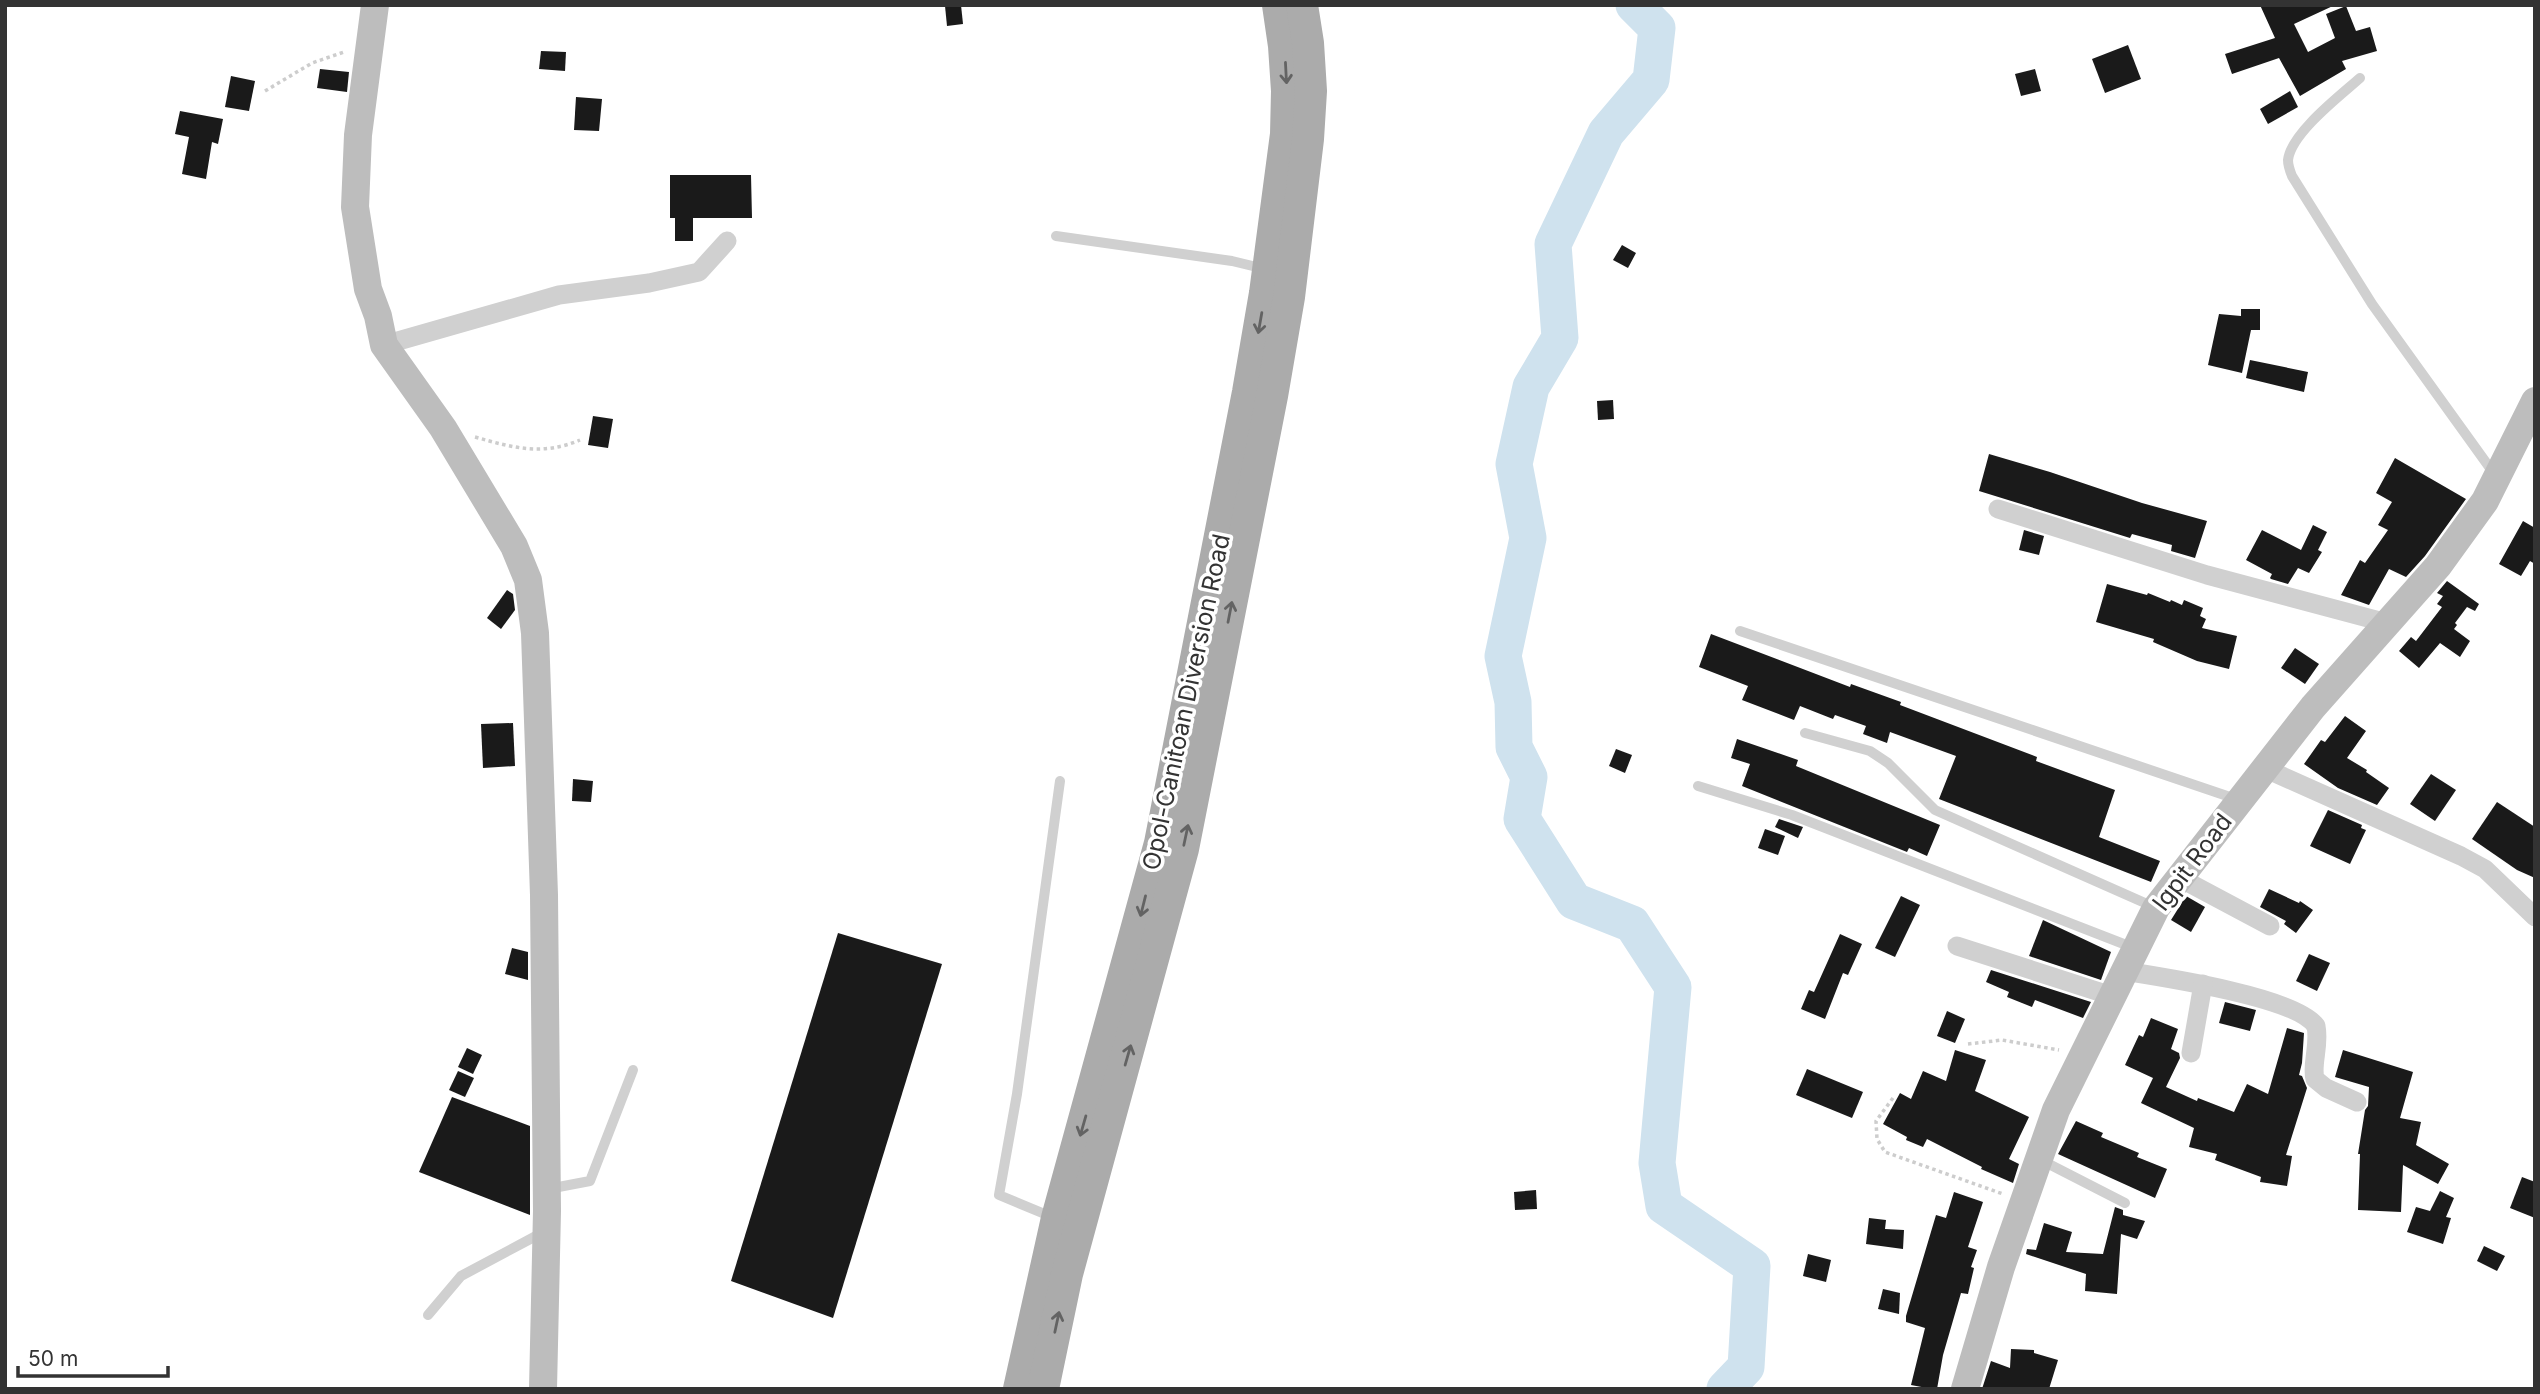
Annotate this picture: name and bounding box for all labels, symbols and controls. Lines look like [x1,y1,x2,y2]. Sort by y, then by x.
one-way arrow [1279,61,1292,84]
one-way arrow [1253,311,1266,334]
street label: Opol-Canitoan Diversion Road [1136,531,1236,873]
one-way arrow [1224,601,1237,624]
street label: Igpit Road [2146,808,2238,916]
one-way arrow [1179,824,1193,847]
one-way arrow [1136,895,1149,917]
one-way arrow [1122,1044,1135,1066]
one-way arrow [1075,1114,1088,1136]
one-way arrow [1050,1311,1064,1334]
scale bar [18,1334,168,1378]
text: 50 m [28,1346,78,1371]

